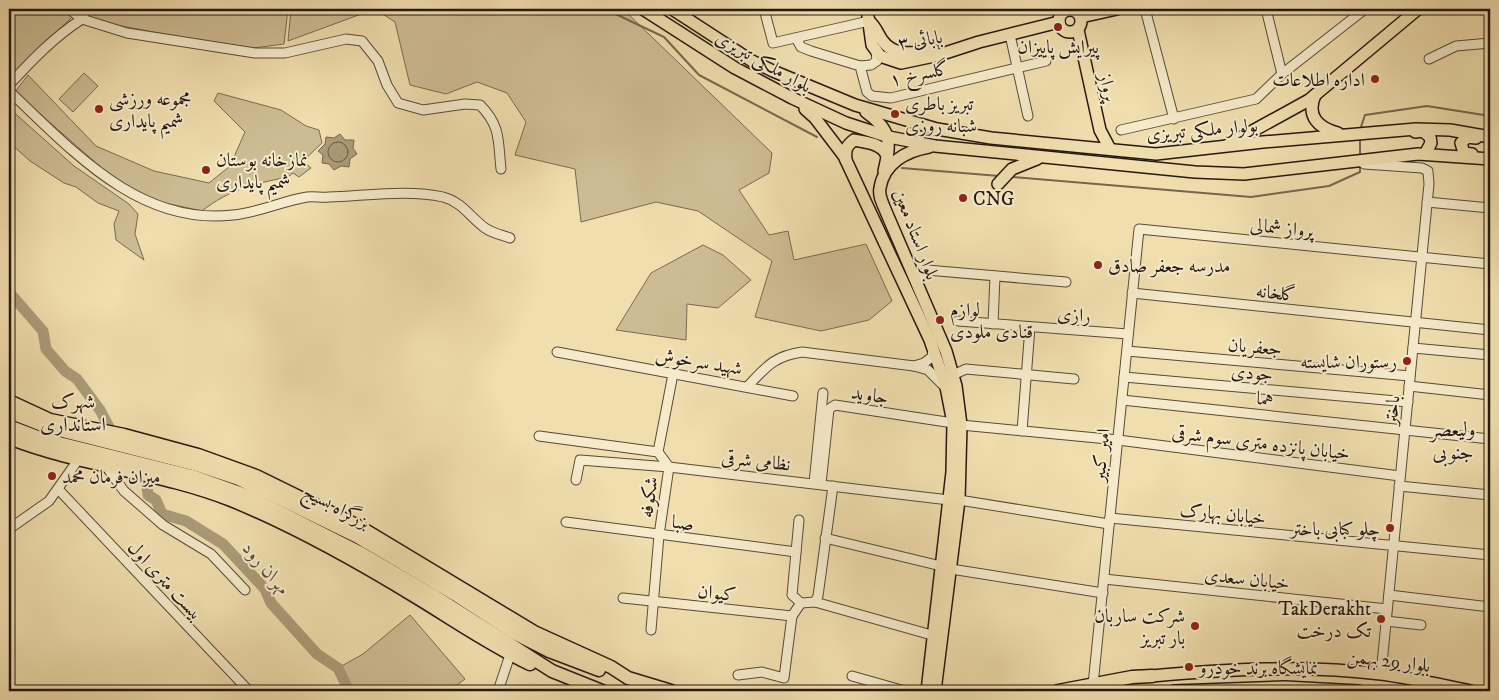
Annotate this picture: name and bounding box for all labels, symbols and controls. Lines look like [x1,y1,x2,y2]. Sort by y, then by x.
marker: پیرایش پاییزان [1052,21,1064,33]
street label: بلوار ملکى تبریزى [711,26,815,99]
street label: بابائی ۳ [896,26,944,55]
place label: پیرایش پاییزان [1017,36,1100,60]
street label: گلسرخ ۱ [887,56,952,97]
street label: پرواز [1093,69,1122,105]
place label: اداره اطلاعات [1272,69,1365,92]
marker: اداره اطلاعات [1369,73,1381,85]
place label: مجموعه ورزشی شمیم پایداری [109,88,192,140]
place label: تبریز باطری شبانه روزی [905,93,977,138]
marker: مجموعه ورزشی شمیم پایداری [93,103,105,115]
marker: تبریز باطری شبانه روزی [889,108,901,120]
street label: بولوار ملکی تبریزی [1145,114,1259,148]
place label: نمازخانه بوستان شمیم پایداری [216,149,308,201]
marker: نمازخانه بوستان شمیم پایداری [200,164,212,176]
street label: بلوار استاد معین [888,186,943,283]
place label: CNG [973,188,1014,211]
marker: CNG [957,192,969,204]
street label: پرواز شمالی [1249,214,1316,243]
place label: مدرسه جعفر صادق [1108,255,1230,278]
marker: مدرسه جعفر صادق [1092,259,1104,271]
street label: گلخانه [1255,279,1297,307]
place label: لوازم قنادی ملودی [950,299,1033,344]
street label: رازی [1056,303,1092,328]
marker: لوازم قنادی ملودی [934,314,946,326]
street label: جعفریان [1227,334,1283,361]
street label: شهید سرخوش [654,344,744,381]
place label: رستوران شایسته [1300,351,1397,374]
marker: رستوران شایسته [1401,355,1413,367]
street label: جودی [1230,360,1274,387]
street label: جاوید [849,381,890,410]
street label: هما [1255,387,1275,412]
district label: شهرک استانداری [40,390,106,438]
street label: باختر [1379,394,1405,428]
district label: ولیعصر جنوبی [1429,418,1475,467]
street label: خیابان پانزده متری سوم شرقی [1170,421,1351,470]
street label: امیر کبیر [1087,427,1116,485]
street label: نظامی شرقی [720,446,792,477]
place label: میزان فرمان محمد [62,466,161,489]
marker: میزان فرمان محمد [46,470,58,482]
street label: شکوفه [635,475,664,519]
street label: بزرگراه بسیج [297,478,375,539]
street label: خیابان بهارک [1179,499,1267,530]
street label: صبا [670,511,695,536]
place label: چلو کبابی باختر [1288,518,1380,543]
marker: چلو کبابی باختر [1384,522,1396,534]
street label: بیست متری اول [122,537,208,626]
water label: مهران رود [236,537,296,601]
street label: خیابان سعدی [1203,564,1291,595]
street label: کیوان [696,580,737,607]
place label: TakDerakht تک درخت [1278,598,1371,643]
place label: شرکت ساربان بار تبریز [1094,605,1185,650]
marker: TakDerakht تک درخت [1375,613,1387,625]
marker: شرکت ساربان بار تبریز [1189,620,1201,632]
street label: بلوار 29 بهمن [1346,645,1432,679]
place label: نمایشگاه برند خودرو [1197,655,1318,680]
marker: نمایشگاه برند خودرو [1183,661,1195,673]

